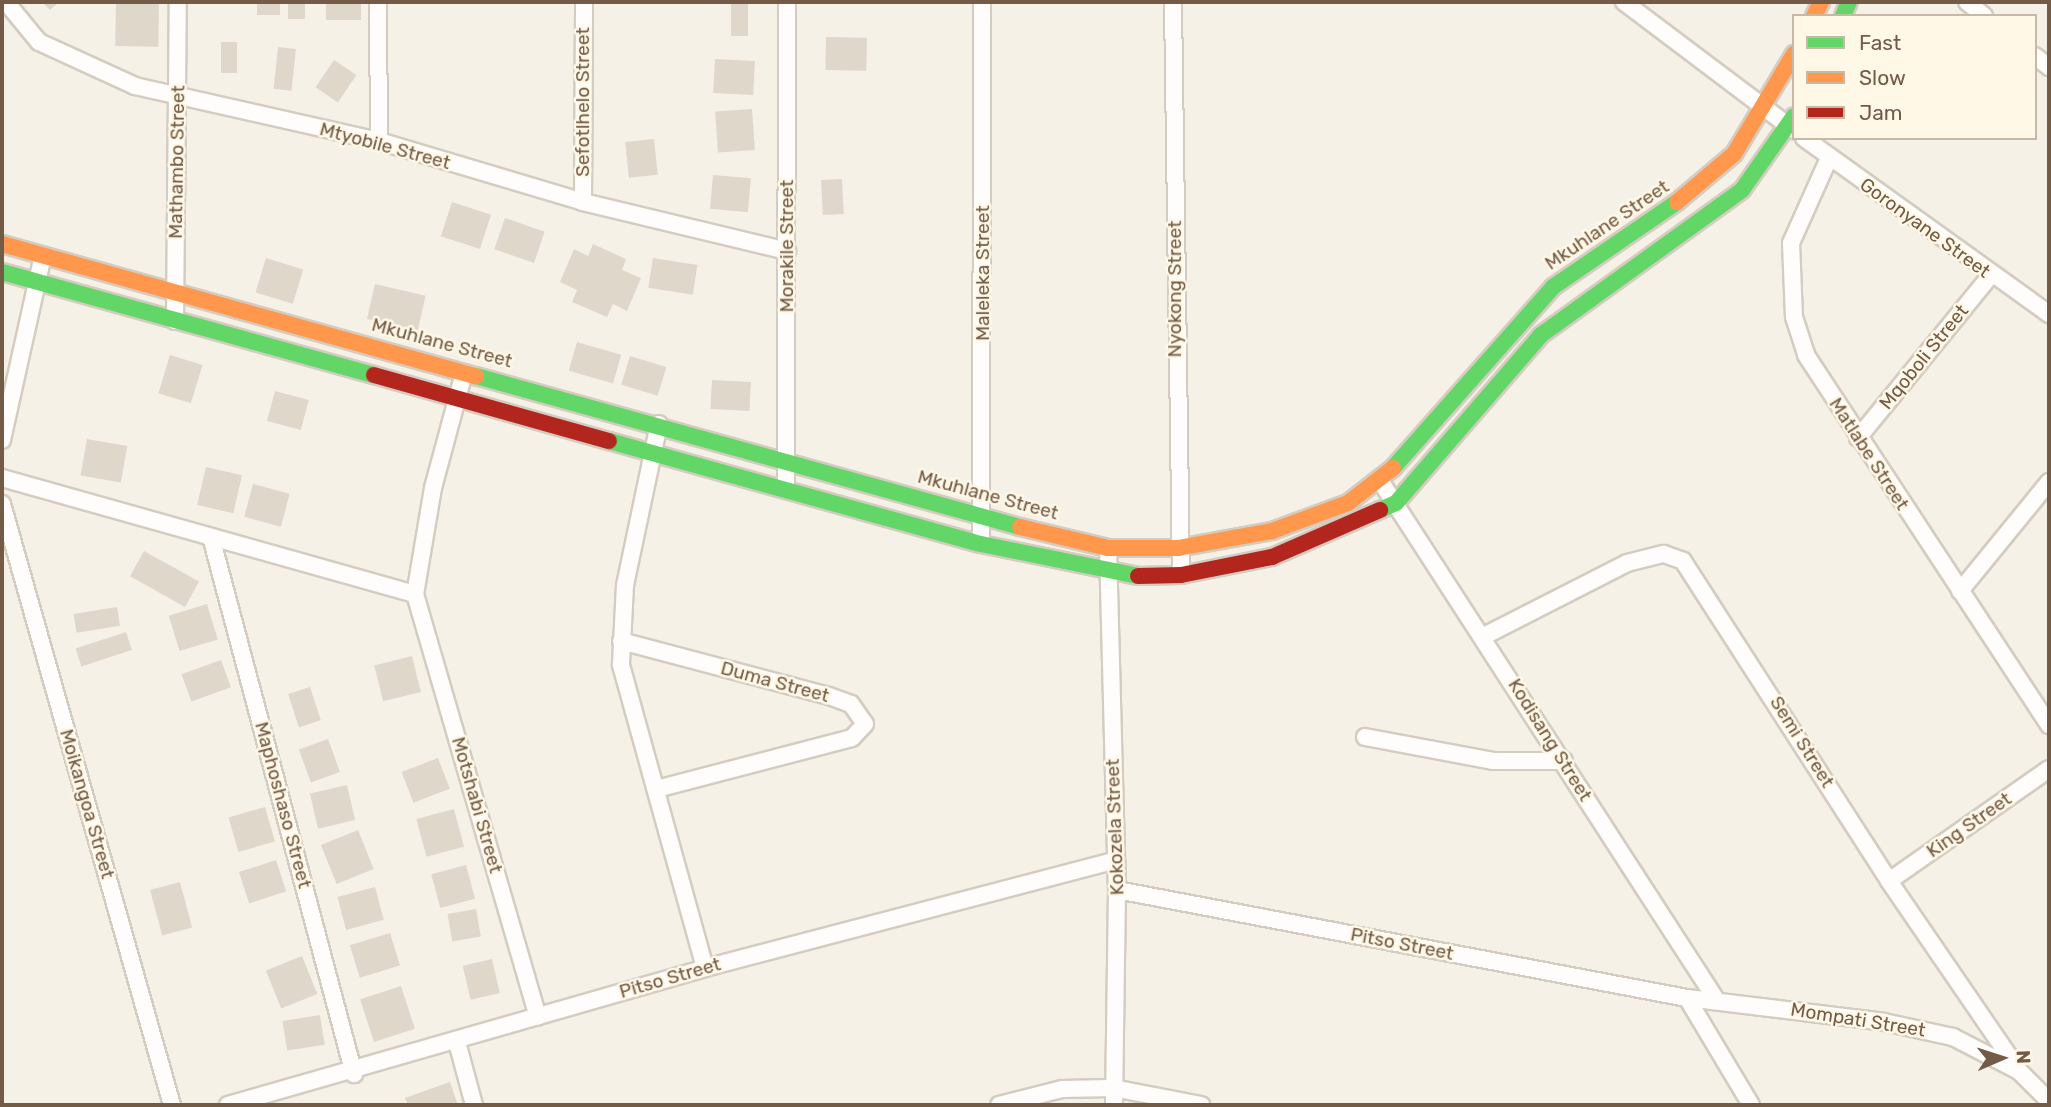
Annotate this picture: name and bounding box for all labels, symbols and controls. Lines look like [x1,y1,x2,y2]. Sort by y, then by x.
legend [1792,14,2037,140]
street label: Sefotlhelo Street [572,27,594,177]
text: Fast [1859,30,1901,55]
text: Slow [1859,65,1906,90]
street label: Mathambo Street [164,85,190,239]
text: Jam [1859,100,1903,125]
street label: Mtyobile Street [317,118,453,174]
street label: Goronyane Street [1855,173,1995,283]
street label: Mkuhlane Street [1541,175,1673,275]
street label: Morakile Street [776,180,798,312]
street label: Maleleka Street [972,205,994,341]
street label: Nyokong Street [1164,221,1186,357]
street label: Mqoboli Street [1875,300,1973,414]
street label: Mkuhlane Street [369,313,515,373]
street label: Matlabe Street [1824,393,1914,515]
street label: Mkuhlane Street [915,465,1061,525]
street label: Duma Street [718,657,832,707]
street label: Kodisang Street [1503,674,1597,806]
street label: Semi Street [1765,692,1839,792]
street label: Maphoshaso Street [250,719,316,891]
street label: Moikangoa Street [55,727,119,881]
street label: Motshabi Street [447,734,507,876]
street label: Kokozela Street [1101,758,1129,896]
street label: King Street [1922,787,2016,863]
street label: Pitso Street [1349,923,1455,965]
street label: Pitso Street [617,953,723,1003]
street label: Mompati Street [1789,998,1927,1042]
north arrow [1967,1023,2037,1093]
text: N [2012,1049,2035,1064]

